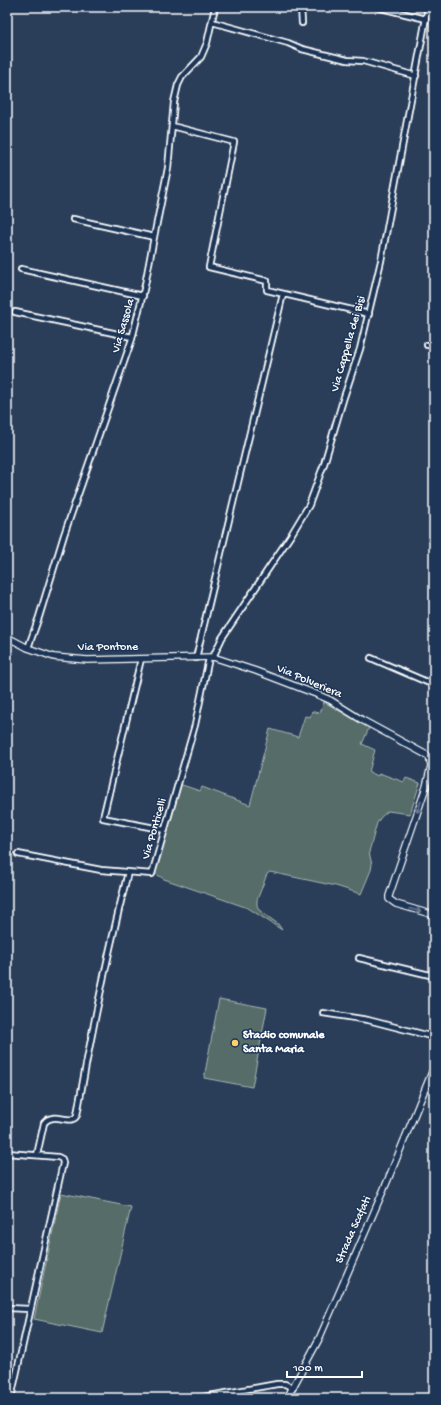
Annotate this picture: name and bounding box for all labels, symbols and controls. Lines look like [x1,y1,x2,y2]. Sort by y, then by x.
street label: Via Cappella dei Bisi [328,294,370,395]
street label: Via Sassola [109,297,138,356]
street label: Via Pontone [77,641,139,655]
street label: Via Polveriera [273,662,344,702]
street label: Via Ponticelli [139,796,171,862]
one-way arrow [415,800,422,813]
one-way arrow [408,906,421,914]
place label: Stadio comunale Santa Maria [243,1029,325,1057]
marker: Stadio comunale Santa Maria [230,1038,240,1048]
street label: Strada Scafati [333,1194,375,1266]
scale bar [287,1353,362,1379]
text: 100 m [292,1362,323,1376]

